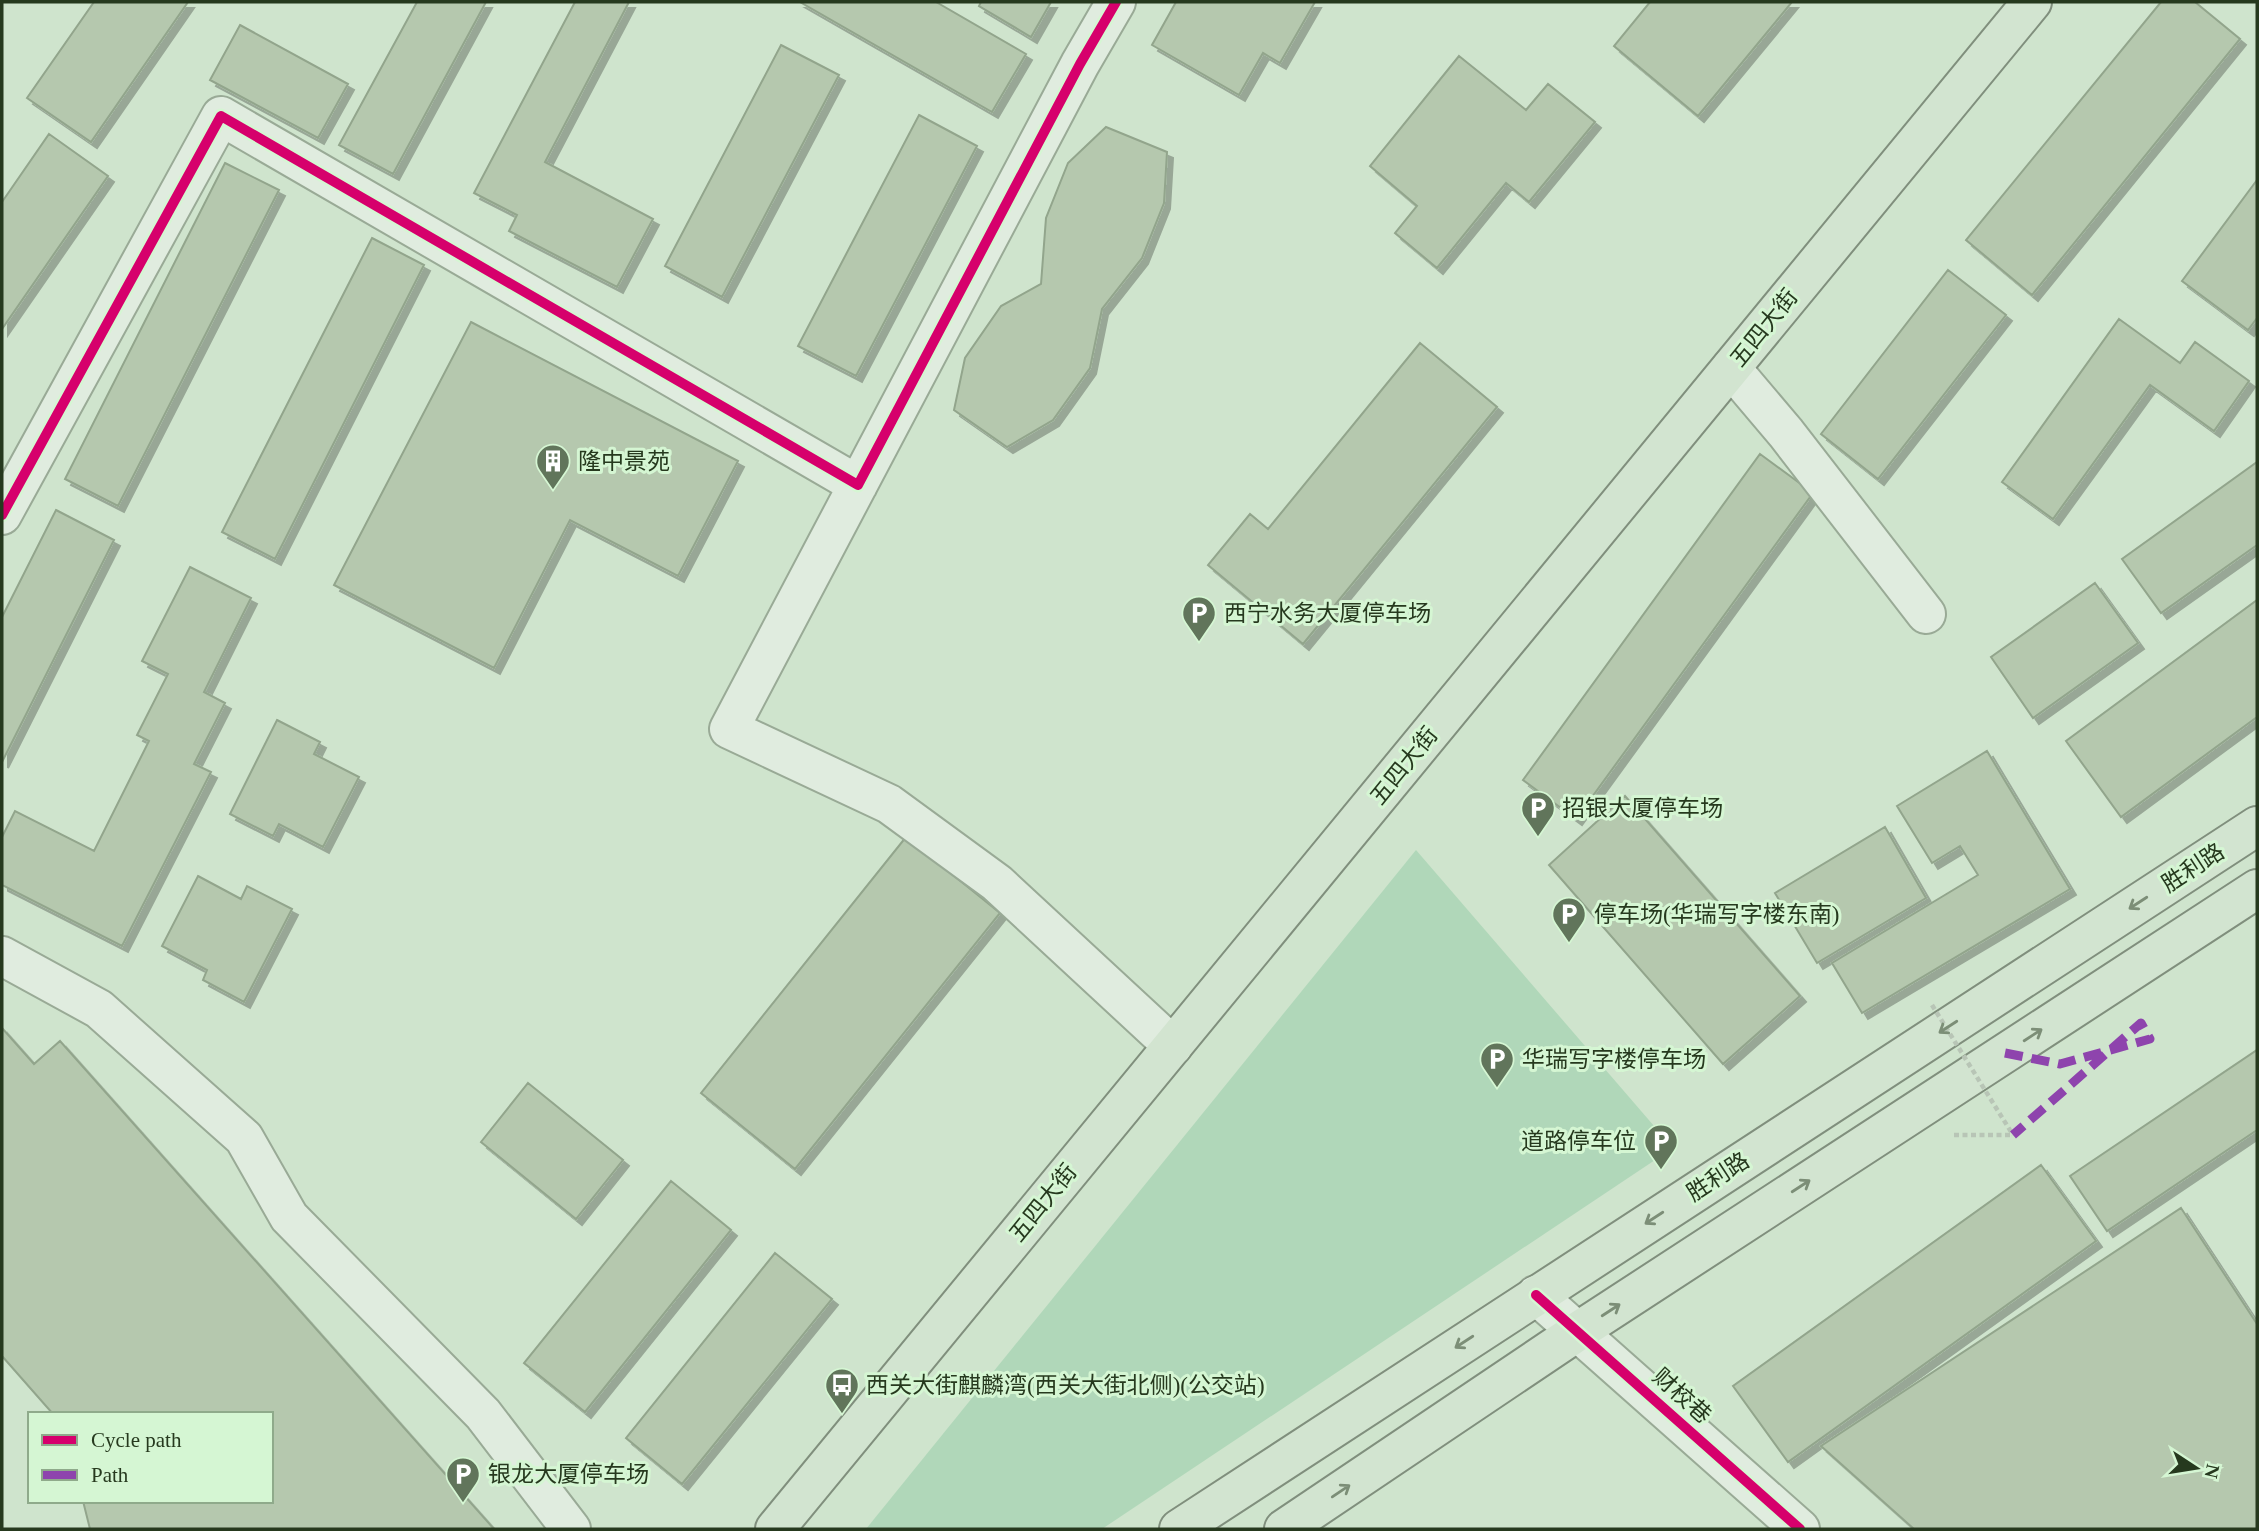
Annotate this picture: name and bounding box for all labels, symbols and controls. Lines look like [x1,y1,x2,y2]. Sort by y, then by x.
street label: 五四大街 [1725,284,1803,372]
building icon: 隆中景苑 [534,442,572,491]
place label: 隆中景苑 [578,449,670,474]
parking icon: 西宁水务大厦停车场 [1180,594,1218,643]
place label: 西宁水务大厦停车场 [1224,601,1431,626]
street label: 五四大街 [1365,722,1443,810]
parking icon: 招银大厦停车场 [1519,789,1557,838]
place label: 招银大厦停车场 [1562,796,1723,821]
street label: 胜利路 [2157,839,2229,897]
parking icon: 停车场(华瑞写字楼东南) [1550,895,1588,944]
one-way arrow [2129,896,2149,910]
place label: 停车场(华瑞写字楼东南) [1594,902,1839,927]
one-way arrow [1939,1020,1958,1034]
one-way arrow [2023,1027,2042,1042]
parking icon: 华瑞写字楼停车场 [1478,1040,1516,1089]
place label: 华瑞写字楼停车场 [1522,1047,1706,1072]
parking icon: 道路停车位 [1642,1122,1680,1171]
place label: 道路停车位 [1521,1129,1636,1154]
street label: 胜利路 [1682,1148,1754,1206]
street label: 五四大街 [1004,1159,1082,1247]
one-way arrow [1791,1178,1811,1192]
one-way arrow [1645,1211,1665,1225]
one-way arrow [1601,1302,1620,1317]
one-way arrow [1455,1335,1474,1350]
street label: 财校巷 [1648,1364,1716,1428]
bus stop icon: 西关大街麒麟湾(西关大街北侧)(公交站) [823,1366,861,1415]
place label: 西关大街麒麟湾(西关大街北侧)(公交站) [866,1373,1265,1398]
legend [28,1412,273,1503]
text: Cycle path [91,1428,182,1452]
north arrow [2161,1433,2231,1503]
parking icon: 银龙大厦停车场 [444,1455,482,1504]
place label: 银龙大厦停车场 [488,1462,649,1487]
text: Path [91,1463,129,1487]
text: N [2200,1463,2224,1481]
one-way arrow [1330,1484,1350,1498]

